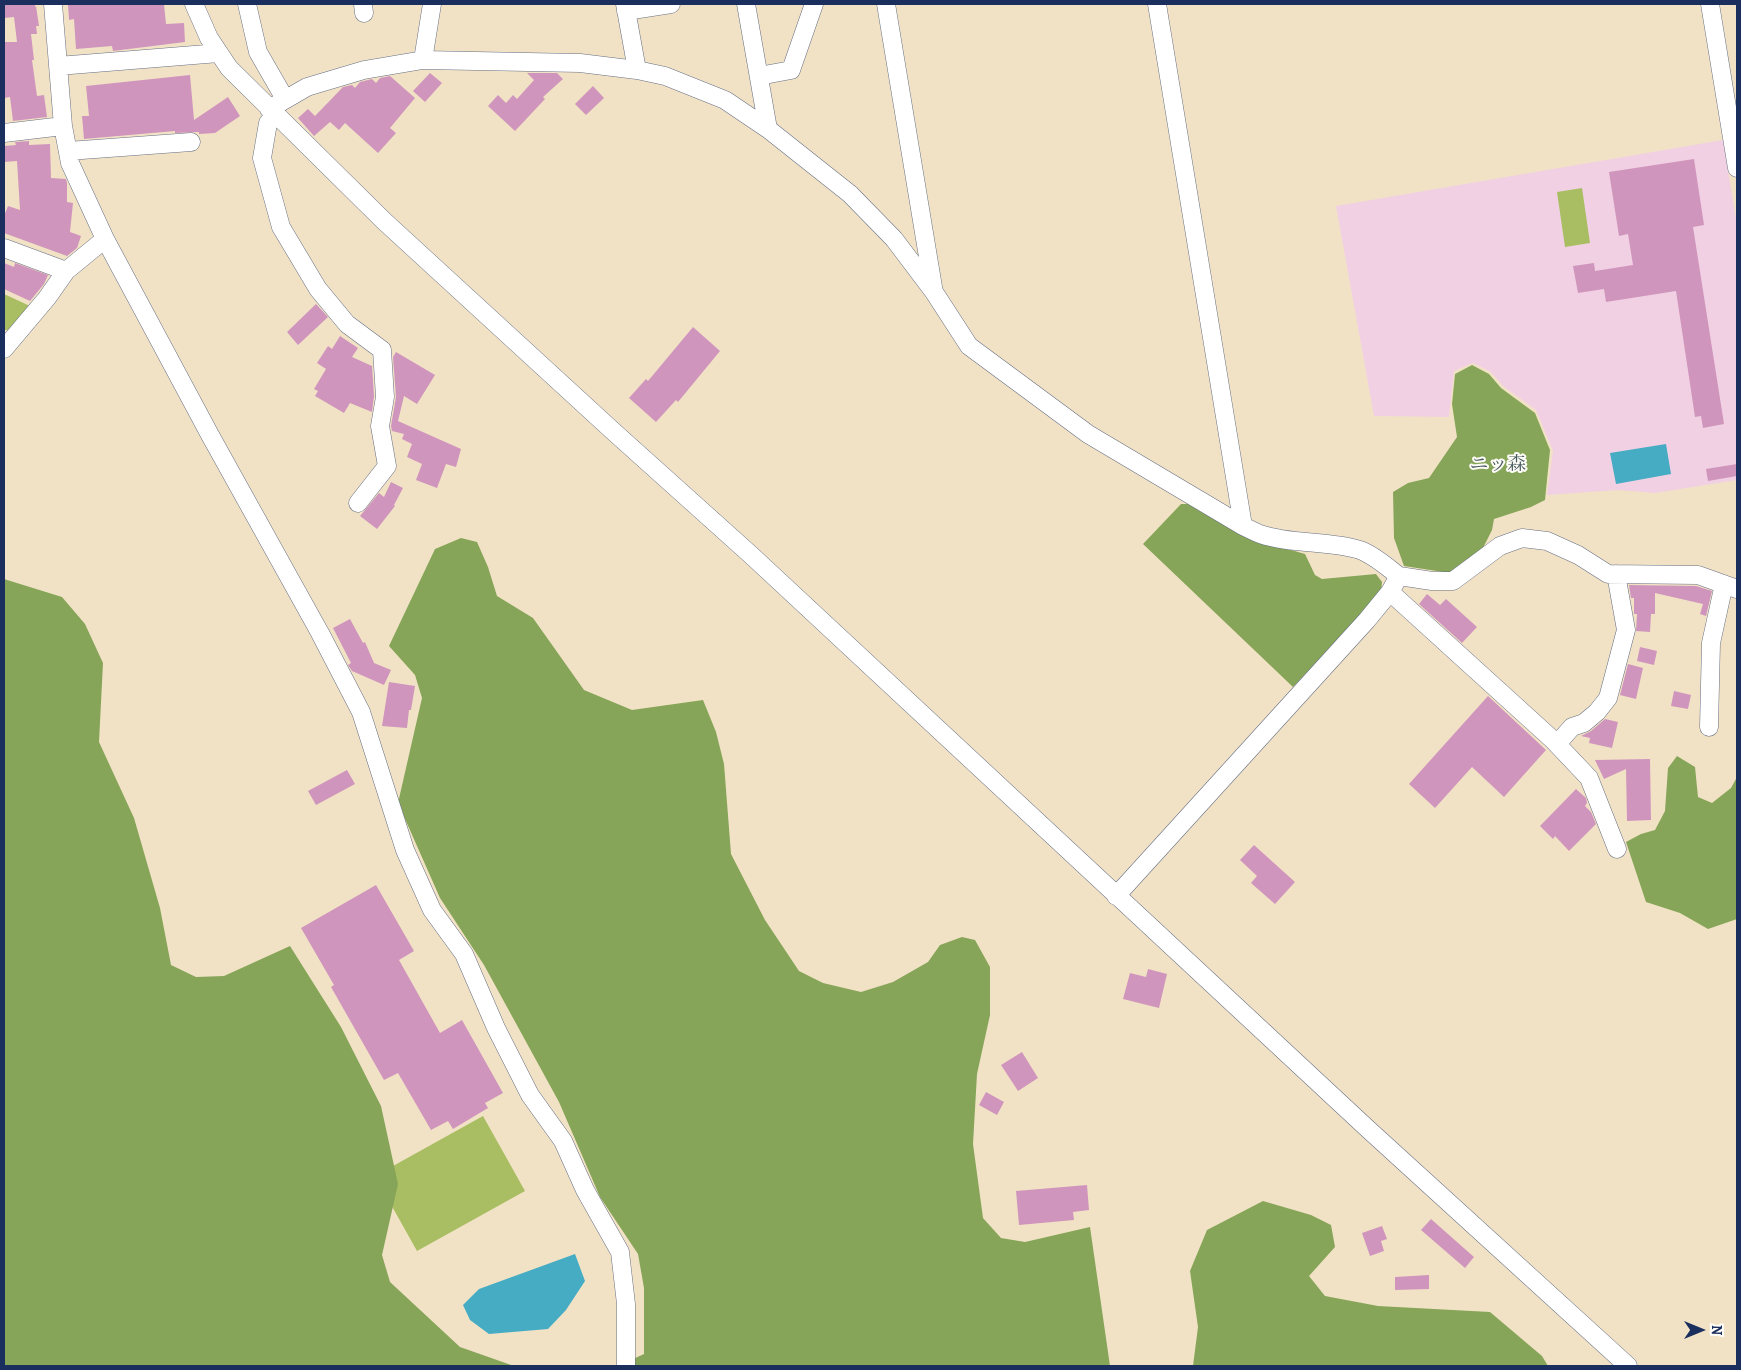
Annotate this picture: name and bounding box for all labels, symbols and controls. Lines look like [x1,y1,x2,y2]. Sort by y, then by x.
park label: ニッ森 [1470,454,1526,476]
north arrow [1676,1305,1726,1355]
text: N [1707,1325,1726,1335]

